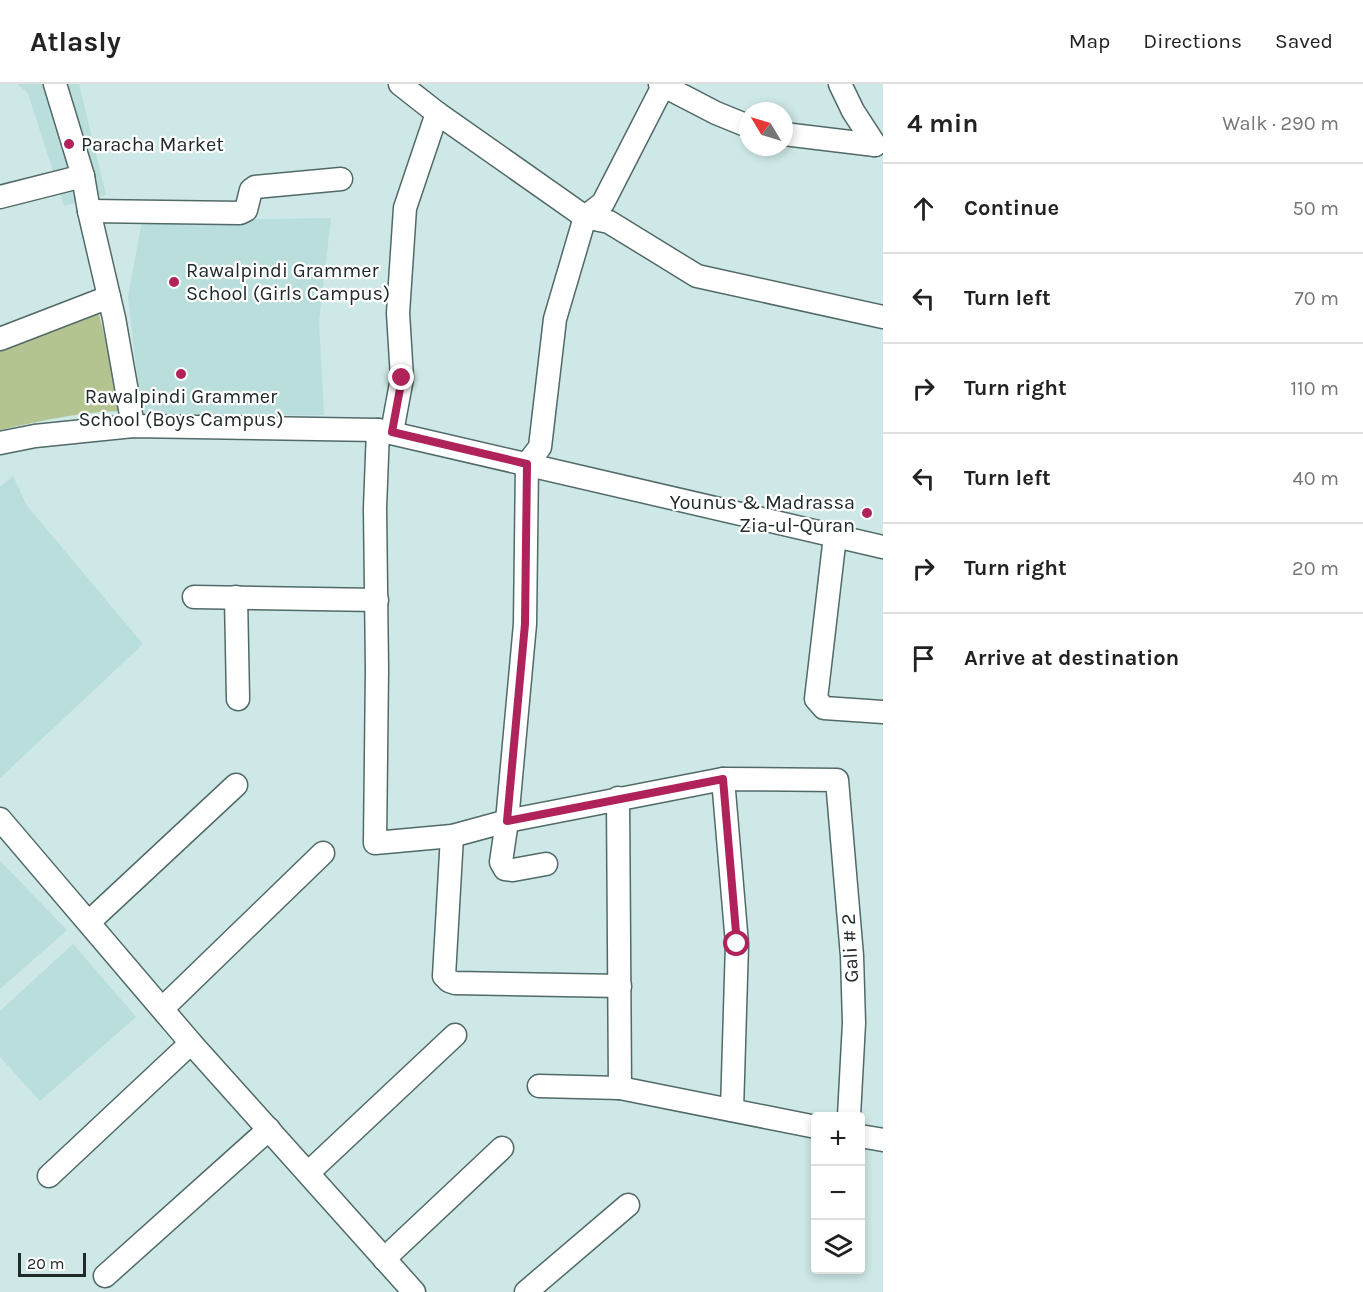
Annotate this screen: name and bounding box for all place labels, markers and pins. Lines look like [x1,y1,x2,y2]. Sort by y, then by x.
place label: Paracha Market [81,133,224,156]
marker: Paracha Market [62,137,76,151]
place label: Rawalpindi Grammer School (Girls Campus) [186,259,390,305]
marker: Rawalpindi Grammer School (Girls Campus) [167,275,181,289]
marker: Rawalpindi Grammer School (Boys Campus) [174,367,188,381]
place label: Rawalpindi Grammer School (Boys Campus) [78,385,284,431]
place label: Younus & Madrassa Zia-ul-Quran [670,491,855,537]
marker: Younus & Madrassa Zia-ul-Quran [860,506,874,520]

